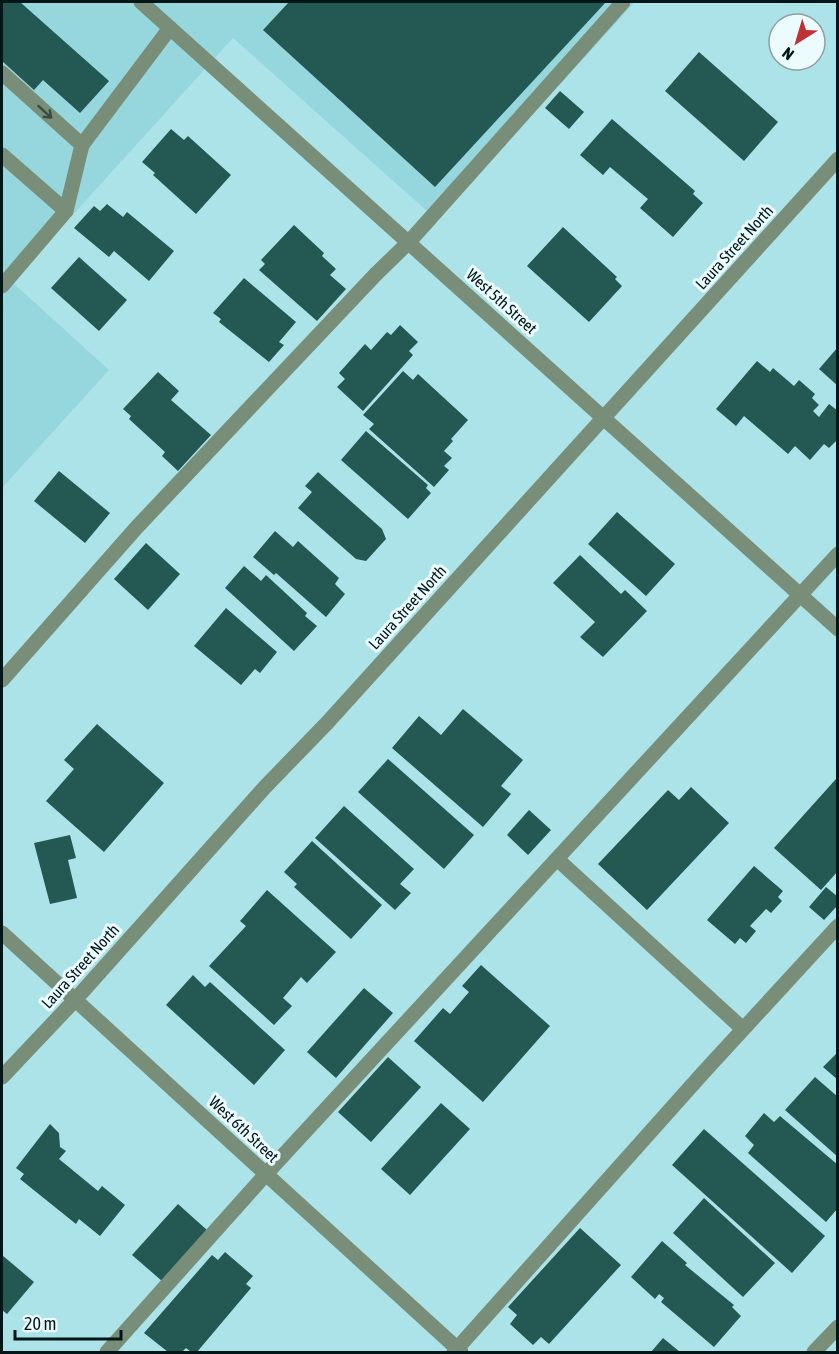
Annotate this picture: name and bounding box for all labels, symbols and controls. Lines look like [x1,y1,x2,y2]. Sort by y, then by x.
north arrow [767,12,827,72]
text: N [779,44,797,64]
one-way arrow [37,105,52,119]
street label: Laura Street North [692,201,776,293]
street label: West 5th Street [463,265,541,337]
street label: Laura Street North [365,561,449,653]
street label: Laura Street North [38,920,122,1012]
street label: West 6th Street [206,1092,283,1166]
scale bar [15,1303,122,1341]
text: 20 m [24,1313,56,1334]

